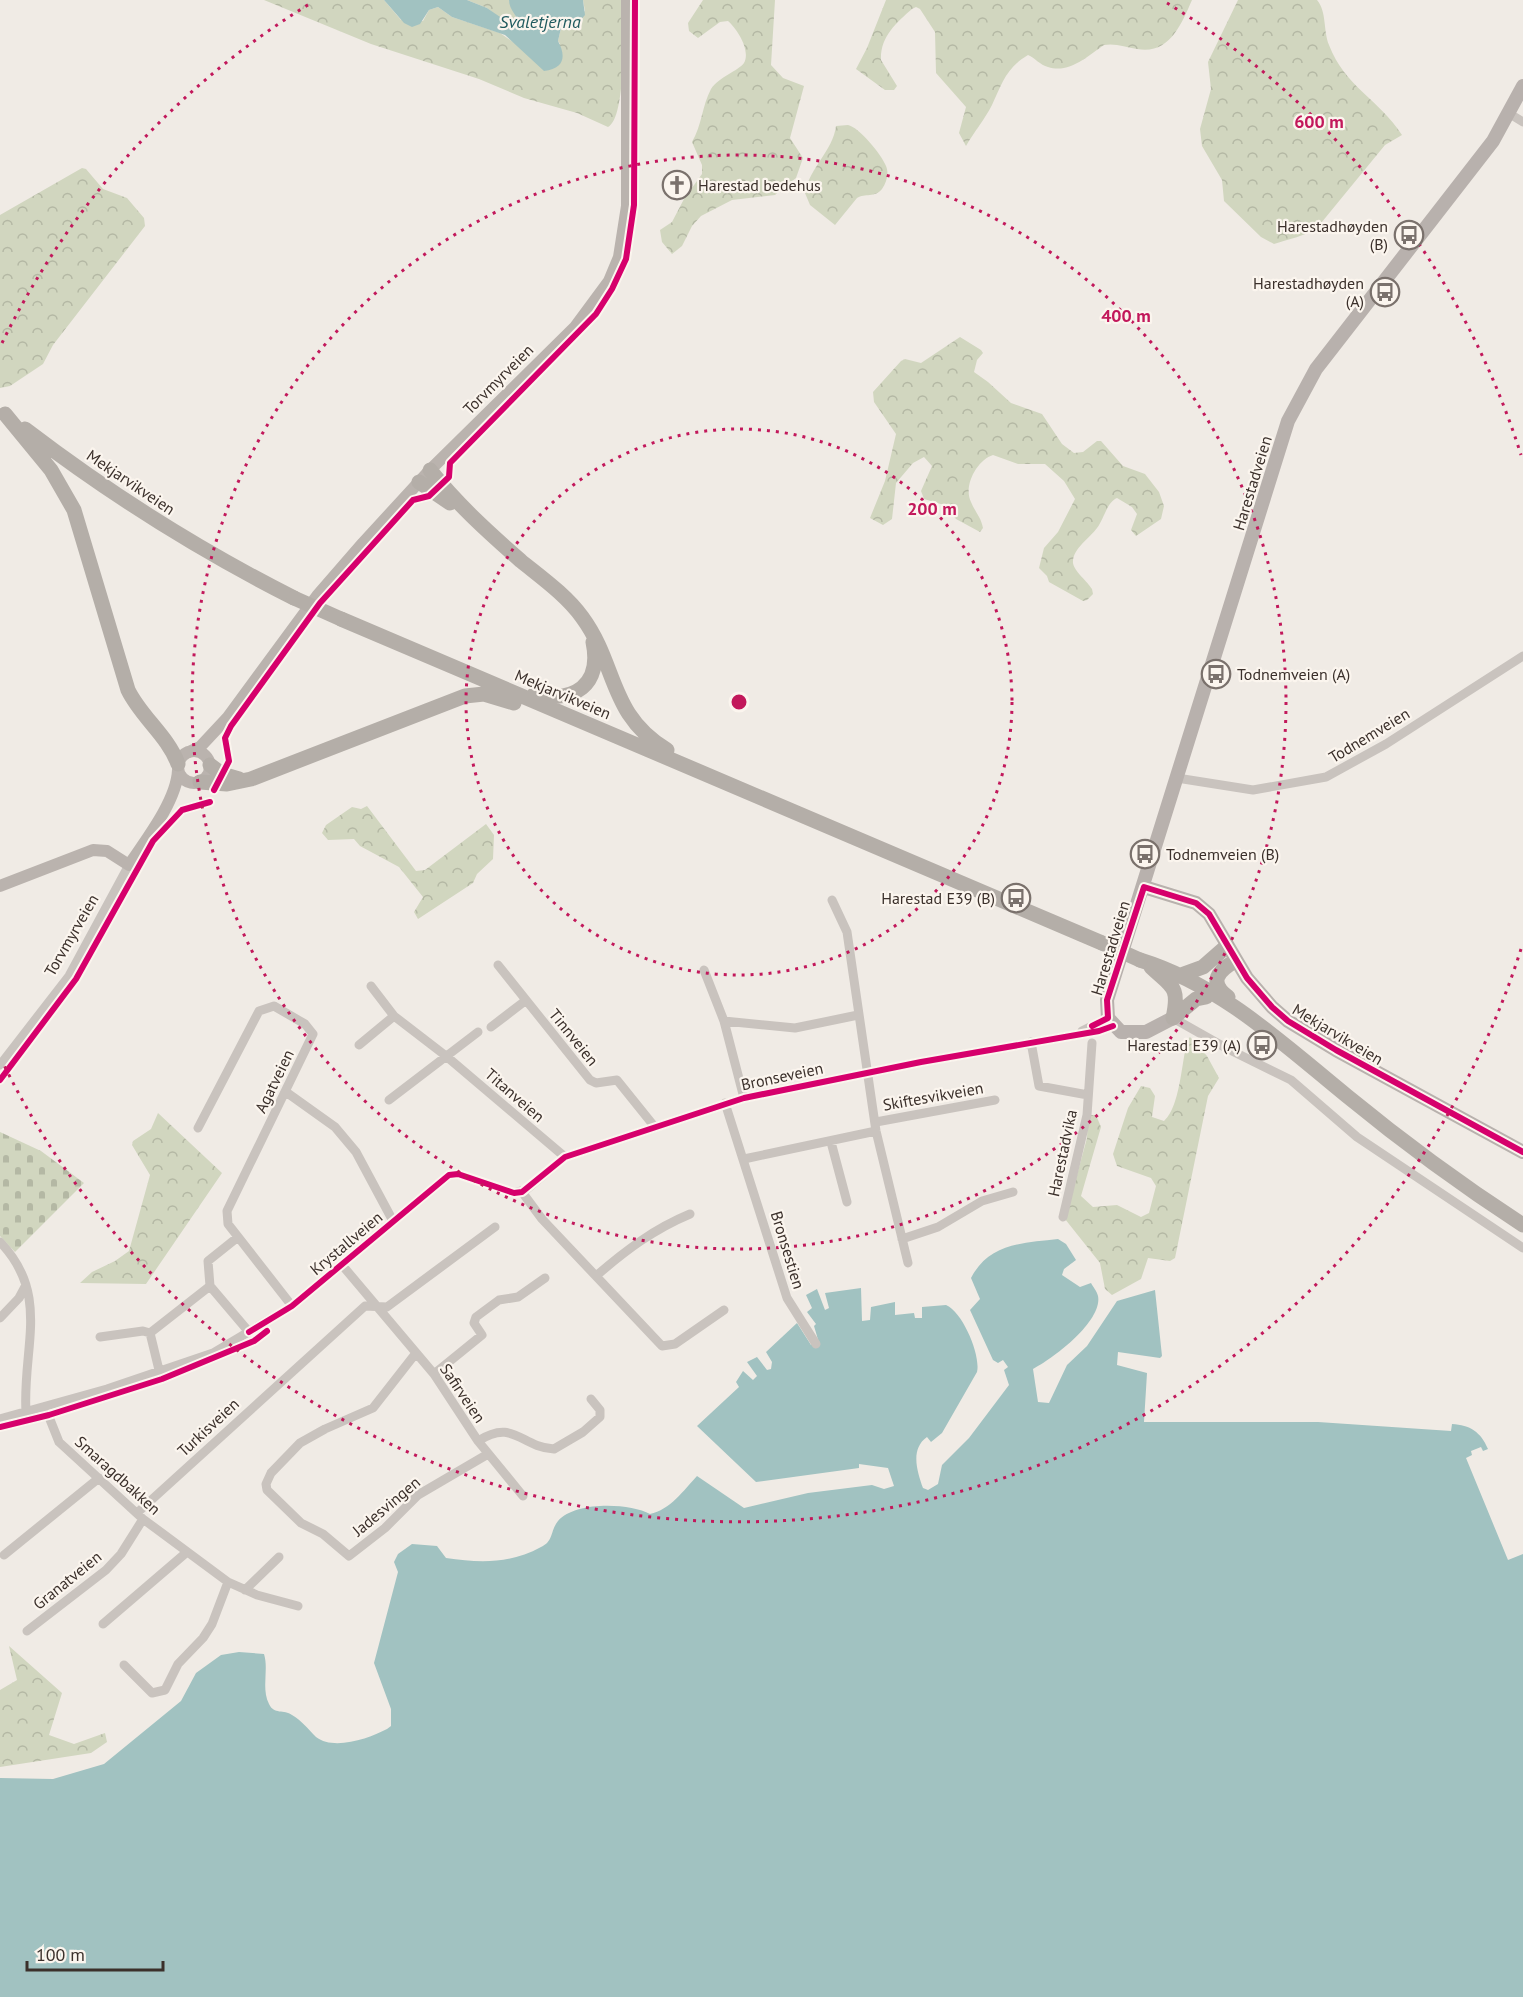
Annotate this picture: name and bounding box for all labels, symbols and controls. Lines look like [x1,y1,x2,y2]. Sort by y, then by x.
water label: Svaletjerna [499,10,581,33]
text: 600 m [1294,110,1344,133]
church icon: Harestad bedehus [661,169,693,201]
place label: Harestad bedehus [698,175,821,195]
place label: Harestadhøyden (B) [1277,216,1388,254]
bus stop icon: Harestadhøyden (B) [1393,219,1425,251]
place label: Harestadhøyden (A) [1253,273,1364,311]
bus stop icon: Harestadhøyden (A) [1369,276,1401,308]
text: 400 m [1101,304,1151,327]
street label: Torvmyrveien [459,340,537,418]
street label: Harestadveien [1228,433,1276,533]
street label: Mekjarvikveien [83,445,179,519]
text: 200 m [907,497,957,520]
bus stop icon: Todnemveien (A) [1200,658,1232,690]
place label: Todnemveien (A) [1237,664,1350,684]
street label: Mekjarvikveien [512,665,614,723]
centre of rings [729,692,749,712]
street label: Todnemveien [1325,703,1413,767]
bus stop icon: Todnemveien (B) [1129,838,1161,870]
place label: Todnemveien (B) [1166,844,1279,864]
bus stop icon: Harestad E39 (B) [1000,882,1032,914]
place label: Harestad E39 (B) [881,888,995,908]
street label: Torvmyrveien [40,890,102,980]
street label: Harestadveien [1086,898,1134,998]
street label: Mekjarvikveien [1289,999,1387,1069]
street label: Tinnveien [545,1004,603,1070]
bus stop icon: Harestad E39 (A) [1246,1029,1278,1061]
place label: Harestad E39 (A) [1127,1035,1241,1055]
street label: Agatveien [250,1046,298,1116]
street label: Bronseveien [739,1058,825,1094]
street label: Titanveien [481,1064,549,1126]
street label: Skiftesvikveien [881,1077,985,1115]
street label: Harestadvika [1043,1108,1081,1198]
street label: Krystallveien [306,1207,386,1279]
street label: Bronsestien [767,1209,809,1291]
street label: Safirveien [436,1359,490,1427]
street label: Turkisveien [173,1393,243,1461]
street label: Smaragdbakken [71,1431,165,1519]
street label: Jadesvingen [347,1472,424,1541]
street label: Granatveien [29,1546,105,1614]
scale bar [27,1934,164,1972]
text: 100 m [36,1943,85,1966]

